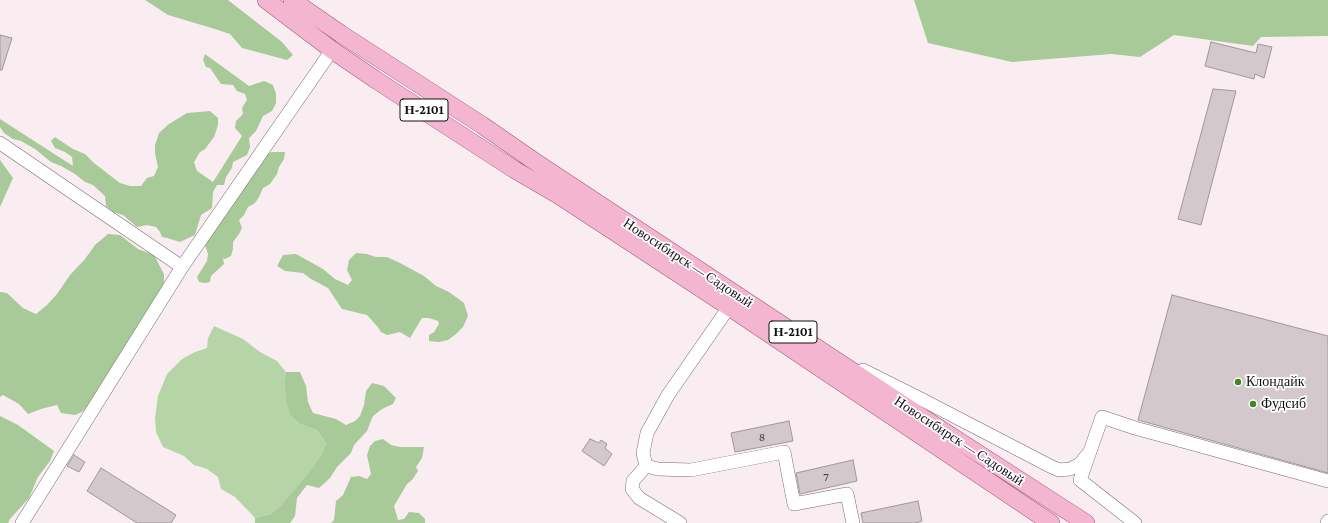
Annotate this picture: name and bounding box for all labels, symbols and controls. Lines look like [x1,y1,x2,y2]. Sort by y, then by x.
road number: Н-2101 [400,99,448,121]
street label: Новосибирск — Садовый [620,215,756,311]
road number: Н-2101 [769,321,817,343]
place label: Клондайк [1246,374,1304,390]
marker: Клондайк [1233,377,1243,387]
street label: Новосибирск — Садовый [891,393,1027,489]
place label: Фудсиб [1261,396,1306,412]
marker: Фудсиб [1248,399,1258,409]
house number: 8 [759,430,765,444]
house number: 7 [823,470,829,484]

